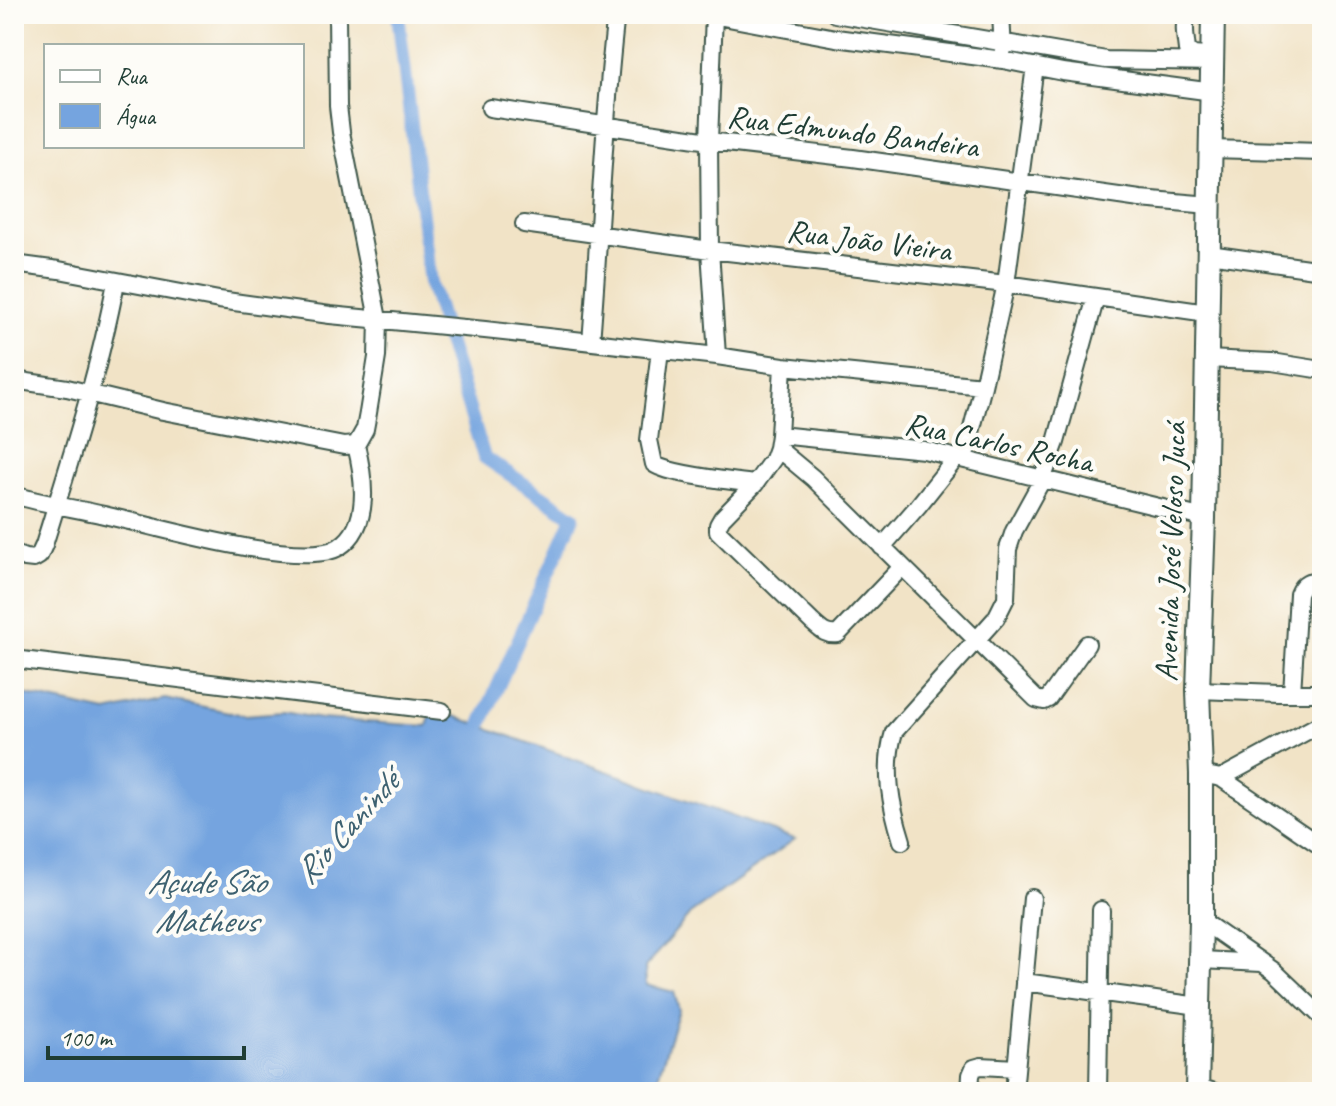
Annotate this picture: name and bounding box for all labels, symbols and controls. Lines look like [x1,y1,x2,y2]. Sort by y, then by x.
legend [44,44,304,148]
text: Rua [116,61,148,91]
street label: Rua Edmundo Bandeira [725,96,983,168]
text: Água [116,101,156,131]
street label: Rua João Vieira [784,210,956,271]
street label: Rua Carlos Rocha [901,403,1100,483]
street label: Avenida José Veloso Jucá [1145,419,1196,682]
water label: Rio Canindé [285,755,415,892]
water label: Açude São Matheus [147,860,270,942]
scale bar [48,1010,244,1060]
text: 100 m [60,1023,114,1053]

